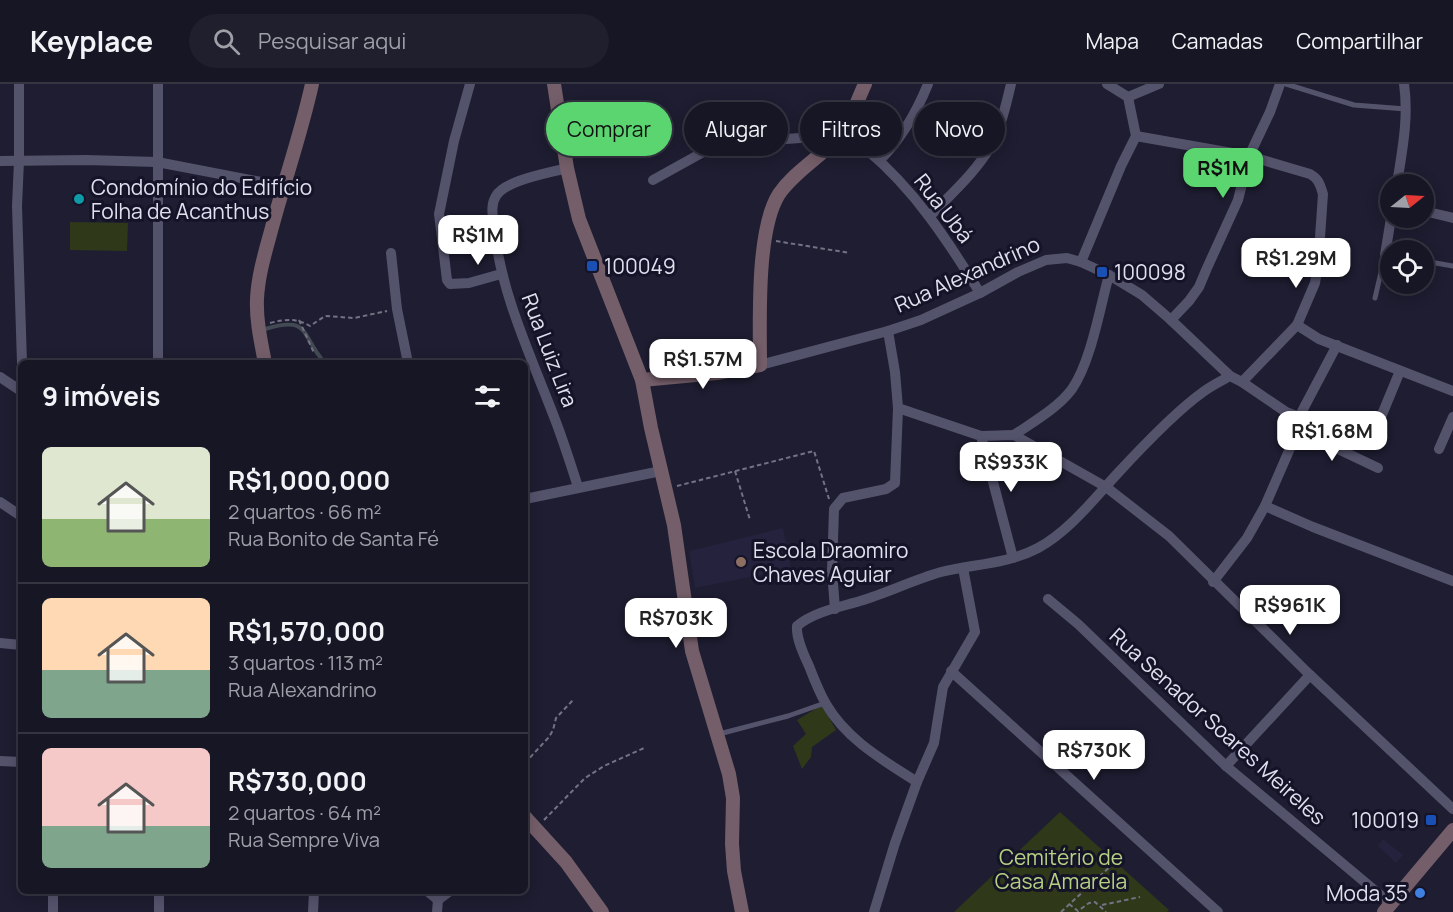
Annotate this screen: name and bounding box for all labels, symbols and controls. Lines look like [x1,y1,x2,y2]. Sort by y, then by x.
search box [189,14,609,68]
text: Keyplace [30,22,153,60]
icon: search [210,25,243,58]
text: Pesquisar aqui [258,26,406,56]
text: Mapa [1085,27,1139,55]
text: Camadas [1172,27,1263,55]
text: Compartilhar [1296,27,1423,55]
chip: Comprar [546,102,672,156]
chip: Alugar [684,102,788,156]
chip: Filtros [800,102,902,156]
chip: Novo [914,102,1005,156]
pin: R$1M [1187,148,1259,199]
text: R$1M [1197,154,1249,181]
street label: Rua Ubá [908,168,980,248]
place label: Condomínio do Edifício Folha de Acanthus [91,173,312,225]
north arrow [1380,174,1434,228]
map controls [1380,174,1434,294]
marker: Condomínio do Edifício Folha de Acanthus [72,192,86,206]
pin: R$1M [442,215,514,266]
text: R$1M [452,221,504,248]
street label: Rua Alexandrino [890,229,1044,319]
pin: R$1.29M [1241,238,1351,289]
button: locate [1380,240,1434,294]
text: R$1.29M [1255,244,1337,271]
place label: 100049 [604,252,676,280]
place label: 100098 [1114,258,1186,286]
marker: 100049 [585,259,599,273]
marker: 100098 [1095,265,1109,279]
street label: Rua Luiz Lira [516,289,584,411]
pin: R$1.57M [648,339,758,390]
text: R$1.57M [663,345,743,372]
text: 9 imóveis [42,378,160,414]
icon: filters [471,380,504,413]
pin: R$1.68M [1277,411,1387,462]
text: R$1.68M [1291,417,1373,444]
pin: R$933K [962,442,1060,493]
text: R$933K [974,448,1048,475]
text: R$1,000,000 [228,462,390,498]
icon: home [90,471,162,543]
text: 2 quartos · 66 m² [228,498,382,525]
text: Rua Bonito de Santa Fé [228,525,439,552]
place label: Escola Draomiro Chaves Aguiar [753,536,908,588]
marker: Escola Draomiro Chaves Aguiar [734,555,748,569]
pin: R$961K [1241,585,1339,636]
text: R$961K [1254,591,1326,618]
pin: R$703K [627,598,725,649]
text: R$703K [639,604,713,631]
text: R$1,570,000 [228,613,385,649]
street label: Rua Senador Soares Meireles [1104,621,1332,831]
icon: home [90,622,162,694]
text: 3 quartos · 113 m² [228,649,383,676]
text: Rua Alexandrino [228,676,377,703]
pin: R$730K [1045,730,1143,781]
text: R$730K [1057,736,1131,763]
text: R$730,000 [228,763,367,799]
icon: home [90,772,162,844]
text: 2 quartos · 64 m² [228,799,381,826]
place label: 100019 [1351,806,1419,834]
marker: 100019 [1424,813,1438,827]
text: Rua Sempre Viva [228,826,380,853]
park label: Cemitério de Casa Amarela [995,843,1127,895]
place label: Moda 35 [1326,879,1408,907]
marker: Moda 35 [1413,886,1427,900]

